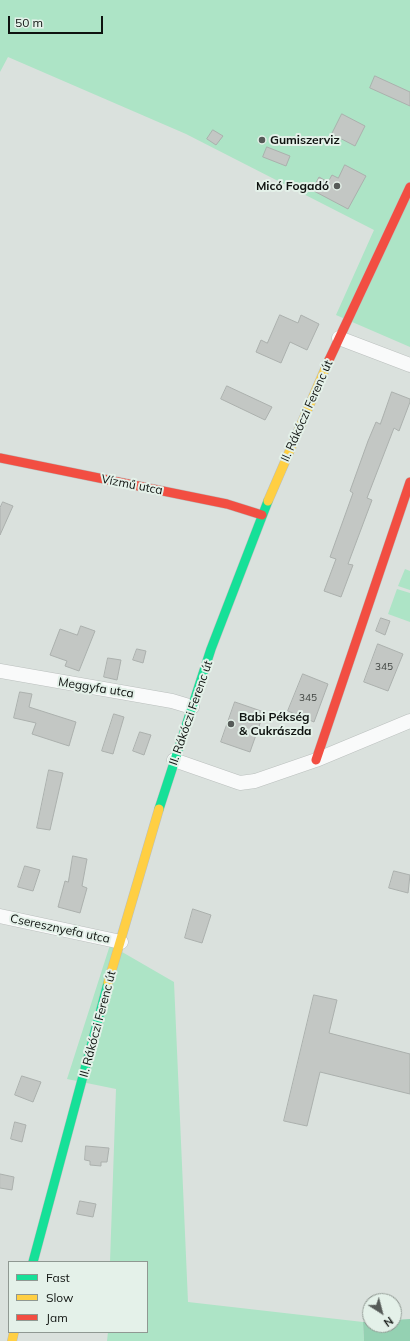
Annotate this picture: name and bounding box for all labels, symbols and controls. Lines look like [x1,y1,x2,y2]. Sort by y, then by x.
scale bar [10,8,105,34]
text: 50 m [15,15,43,30]
place label: Gumiszerviz [270,133,340,147]
marker: Gumiszerviz [257,135,267,145]
place label: Micó Fogadó [256,179,329,193]
marker: Micó Fogadó [332,181,342,191]
street label: II. Rákóczi Ferenc út [278,358,336,464]
street label: Vízmű utca [100,472,164,498]
street label: II. Rákóczi Ferenc út [166,659,216,767]
house number: 345 [375,661,393,673]
street label: Meggyfa utca [57,675,135,701]
house number: 345 [299,692,317,704]
place label: Babi Pékség & Cukrászda [239,710,312,738]
marker: Babi Pékség & Cukrászda [226,719,236,729]
street label: Cseresznyefa utca [9,911,111,947]
street label: II. Rákóczi Ferenc út [77,969,119,1079]
legend [8,1261,148,1333]
text: Fast [46,1270,70,1285]
text: Slow [46,1290,74,1305]
north arrow [362,1293,402,1333]
text: Jam [46,1310,68,1325]
text: N [381,1314,396,1330]

